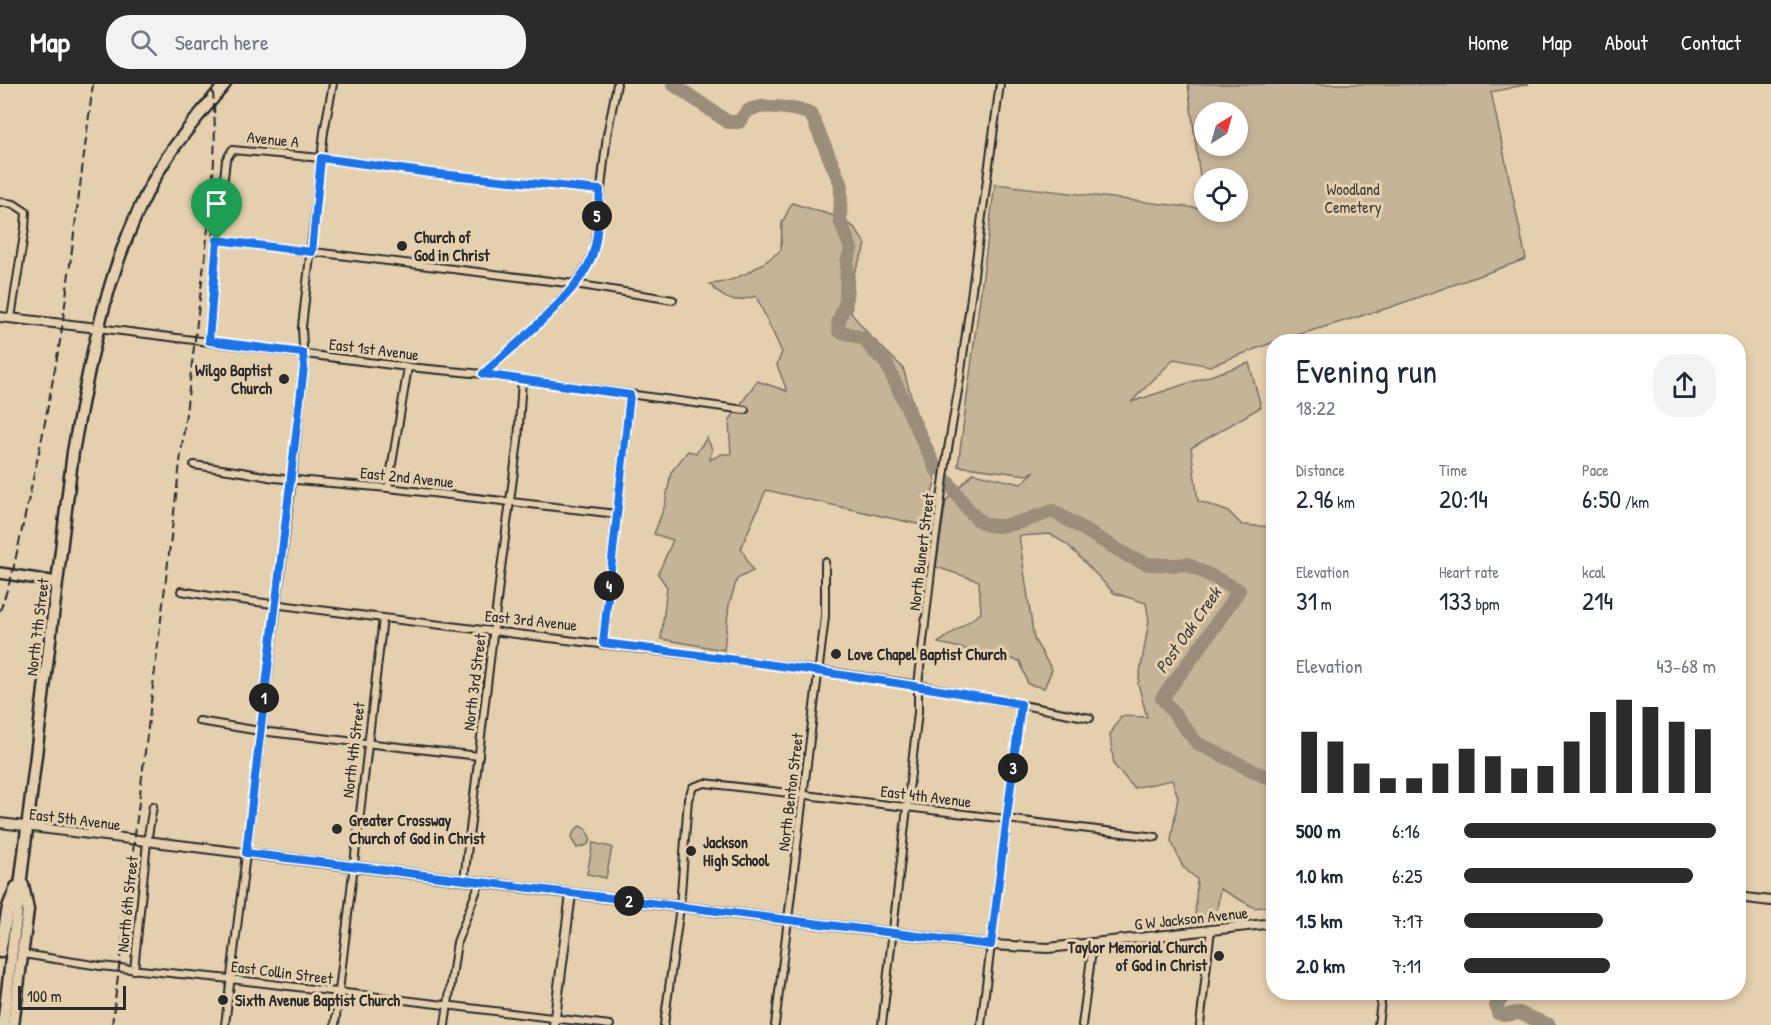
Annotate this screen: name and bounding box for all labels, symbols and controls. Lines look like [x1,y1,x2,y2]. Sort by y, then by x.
search box [106,15,526,69]
text: Map [30,23,70,61]
icon: search [127,26,160,59]
text: Search here [175,27,269,57]
text: Home [1468,28,1509,57]
text: Map [1542,28,1572,57]
text: About [1605,28,1648,57]
text: Contact [1681,28,1741,57]
north arrow [1194,102,1248,156]
map controls [1194,102,1248,222]
street label: Avenue A [246,125,300,153]
button: locate [1194,168,1248,222]
pin [191,178,242,240]
park label: Woodland Cemetery [1324,178,1382,218]
icon: arrive [200,187,233,220]
pin: 5 [582,201,612,231]
text: 5 [594,205,600,227]
place label: Church of God in Christ [414,226,490,266]
marker: Church of God in Christ [395,239,409,253]
street label: East 1st Avenue [328,333,421,366]
text: Evening run [1296,349,1437,393]
button: share [1653,354,1716,417]
place label: Wilgo Baptist Church [195,359,272,399]
marker: Wilgo Baptist Church [277,372,291,386]
text: 18:22 [1296,394,1335,421]
text: Distance [1296,459,1345,481]
text: Time [1439,459,1467,481]
text: Pace [1582,459,1609,481]
street label: East 2nd Avenue [359,461,455,493]
text: 2.96 [1296,481,1334,516]
text: 20:14 [1439,481,1488,516]
text: 6:50 [1582,481,1621,516]
text: km [1334,491,1355,513]
text: /km [1621,491,1649,513]
street label: North Bunert Street [903,492,939,612]
text: Elevation [1296,561,1349,583]
text: Heart rate [1439,561,1499,583]
text: kcal [1582,561,1605,583]
pin: 4 [594,571,624,601]
text: 4 [606,575,612,597]
street label: North 7th Street [20,576,54,677]
water label: Post Oak Creek [1149,580,1228,678]
text: 31 [1296,583,1317,618]
text: 133 [1439,583,1472,618]
text: 214 [1582,583,1613,618]
text: m [1317,593,1332,615]
text: bpm [1472,593,1500,615]
street label: East 3rd Avenue [484,604,579,636]
street label: North 3rd Street [457,632,491,732]
place label: Love Chapel Baptist Church [848,643,1007,666]
marker: Love Chapel Baptist Church [829,647,843,661]
text: Elevation [1296,652,1362,679]
text: 43–68 m [1656,652,1716,679]
pin: 1 [249,683,279,713]
text: 1 [261,687,267,709]
street label: North 4th Street [336,700,370,799]
street label: North Benton Street [772,731,808,852]
pin: 3 [998,753,1028,783]
text: 3 [1009,757,1017,779]
street label: East 4th Avenue [879,780,973,813]
street label: East 5th Avenue [28,802,123,836]
place label: Greater Crossway Church of God in Christ [349,809,485,849]
text: 500 m [1296,817,1341,844]
text: 6:16 [1392,817,1420,844]
marker: Greater Crossway Church of God in Christ [330,822,344,836]
place label: Jackson High School [703,831,770,872]
marker: Jackson High School [684,844,698,858]
street label: North 6th Street [111,854,143,953]
text: 1.0 km [1296,862,1343,889]
text: 6:25 [1392,862,1422,889]
pin: 2 [614,886,644,916]
text: 2 [625,890,633,912]
street label: G W Jackson Avenue [1133,901,1249,935]
text: 1.5 km [1296,907,1343,934]
text: 7:17 [1392,907,1424,934]
place label: Taylor Memorial Church of God in Christ [1067,936,1207,976]
marker: Taylor Memorial Church of God in Christ [1212,949,1226,963]
text: 2.0 km [1296,952,1345,979]
text: 7:11 [1392,952,1421,979]
street label: East Collin Street [230,955,335,989]
scale bar [18,983,126,1010]
text: 100 m [27,985,62,1007]
place label: Sixth Avenue Baptist Church [235,989,400,1012]
marker: Sixth Avenue Baptist Church [216,993,230,1007]

